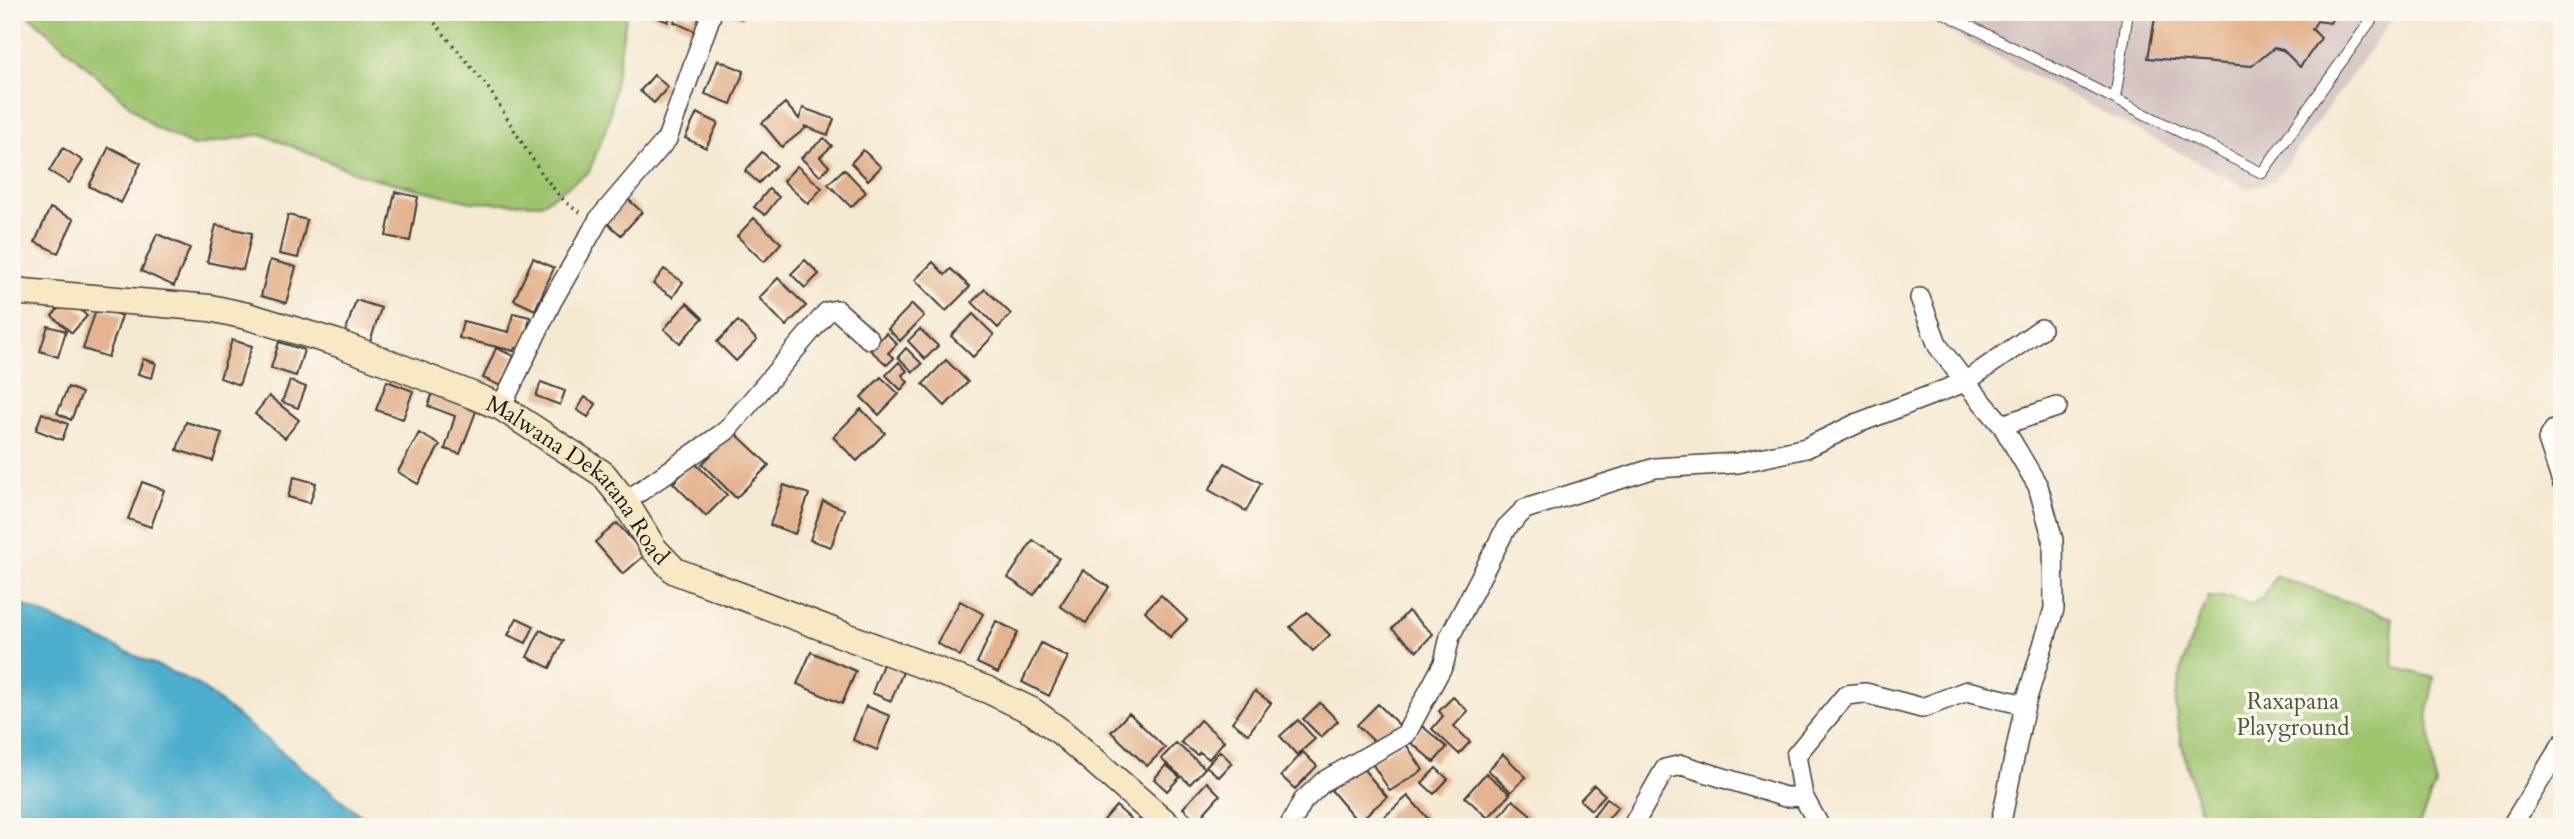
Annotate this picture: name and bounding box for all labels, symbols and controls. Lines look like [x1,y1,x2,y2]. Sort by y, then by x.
street label: Malwana Dekatana Road [482,387,677,572]
park label: Raxapana Playground [2236,686,2350,743]

